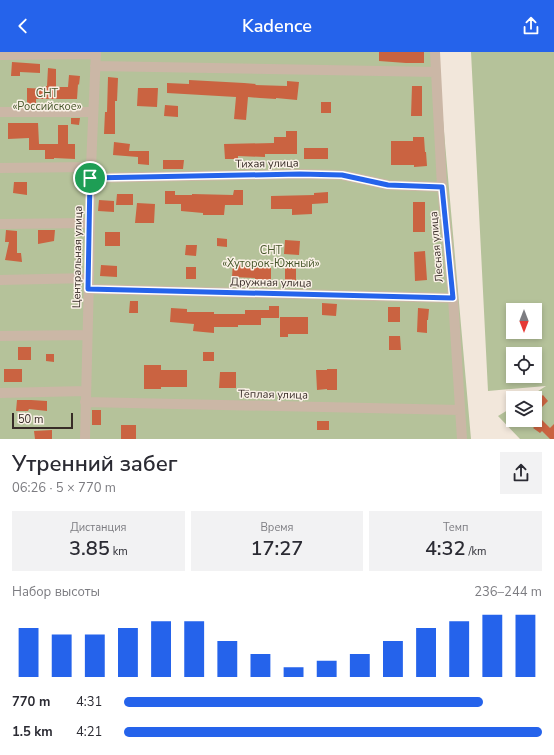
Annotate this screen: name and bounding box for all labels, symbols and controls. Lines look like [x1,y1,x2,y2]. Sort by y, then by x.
text: Kadence [242,14,312,38]
icon: back [12,15,34,37]
icon: share [520,15,542,37]
park label: СНТ «Российское» [12,86,82,114]
street label: Тихая улица [235,155,299,172]
pin [73,161,107,195]
icon: arrive [79,167,101,189]
street label: Центральная улица [69,206,86,308]
street label: Лесная улица [426,211,447,283]
park label: СНТ «Хуторок-Южный» [222,243,320,271]
street label: Дружная улица [230,274,312,291]
north arrow [506,303,542,339]
map controls [506,303,542,427]
button: locate [506,347,542,383]
street label: Тёплая улица [238,386,308,403]
button: layers [506,391,542,427]
scale bar [12,411,73,430]
text: 50 m [18,412,43,427]
text: Утренний забег [12,449,177,479]
button: share [500,452,542,494]
text: 06:26 · 5 × 770 m [12,479,116,497]
text: Дистанция [70,520,127,535]
text: Время [260,520,294,535]
text: Темп [443,520,468,535]
text: 3.85 [69,535,110,562]
text: 17:27 [251,535,303,562]
text: 4:32 [425,535,466,562]
text: km [110,544,128,559]
text: /km [466,544,486,559]
text: Набор высоты [12,583,100,601]
text: 236–244 m [474,583,542,601]
text: 770 m [12,693,50,711]
text: 4:31 [76,693,102,711]
text: 1.5 km [12,723,53,741]
text: 4:21 [76,723,102,741]

